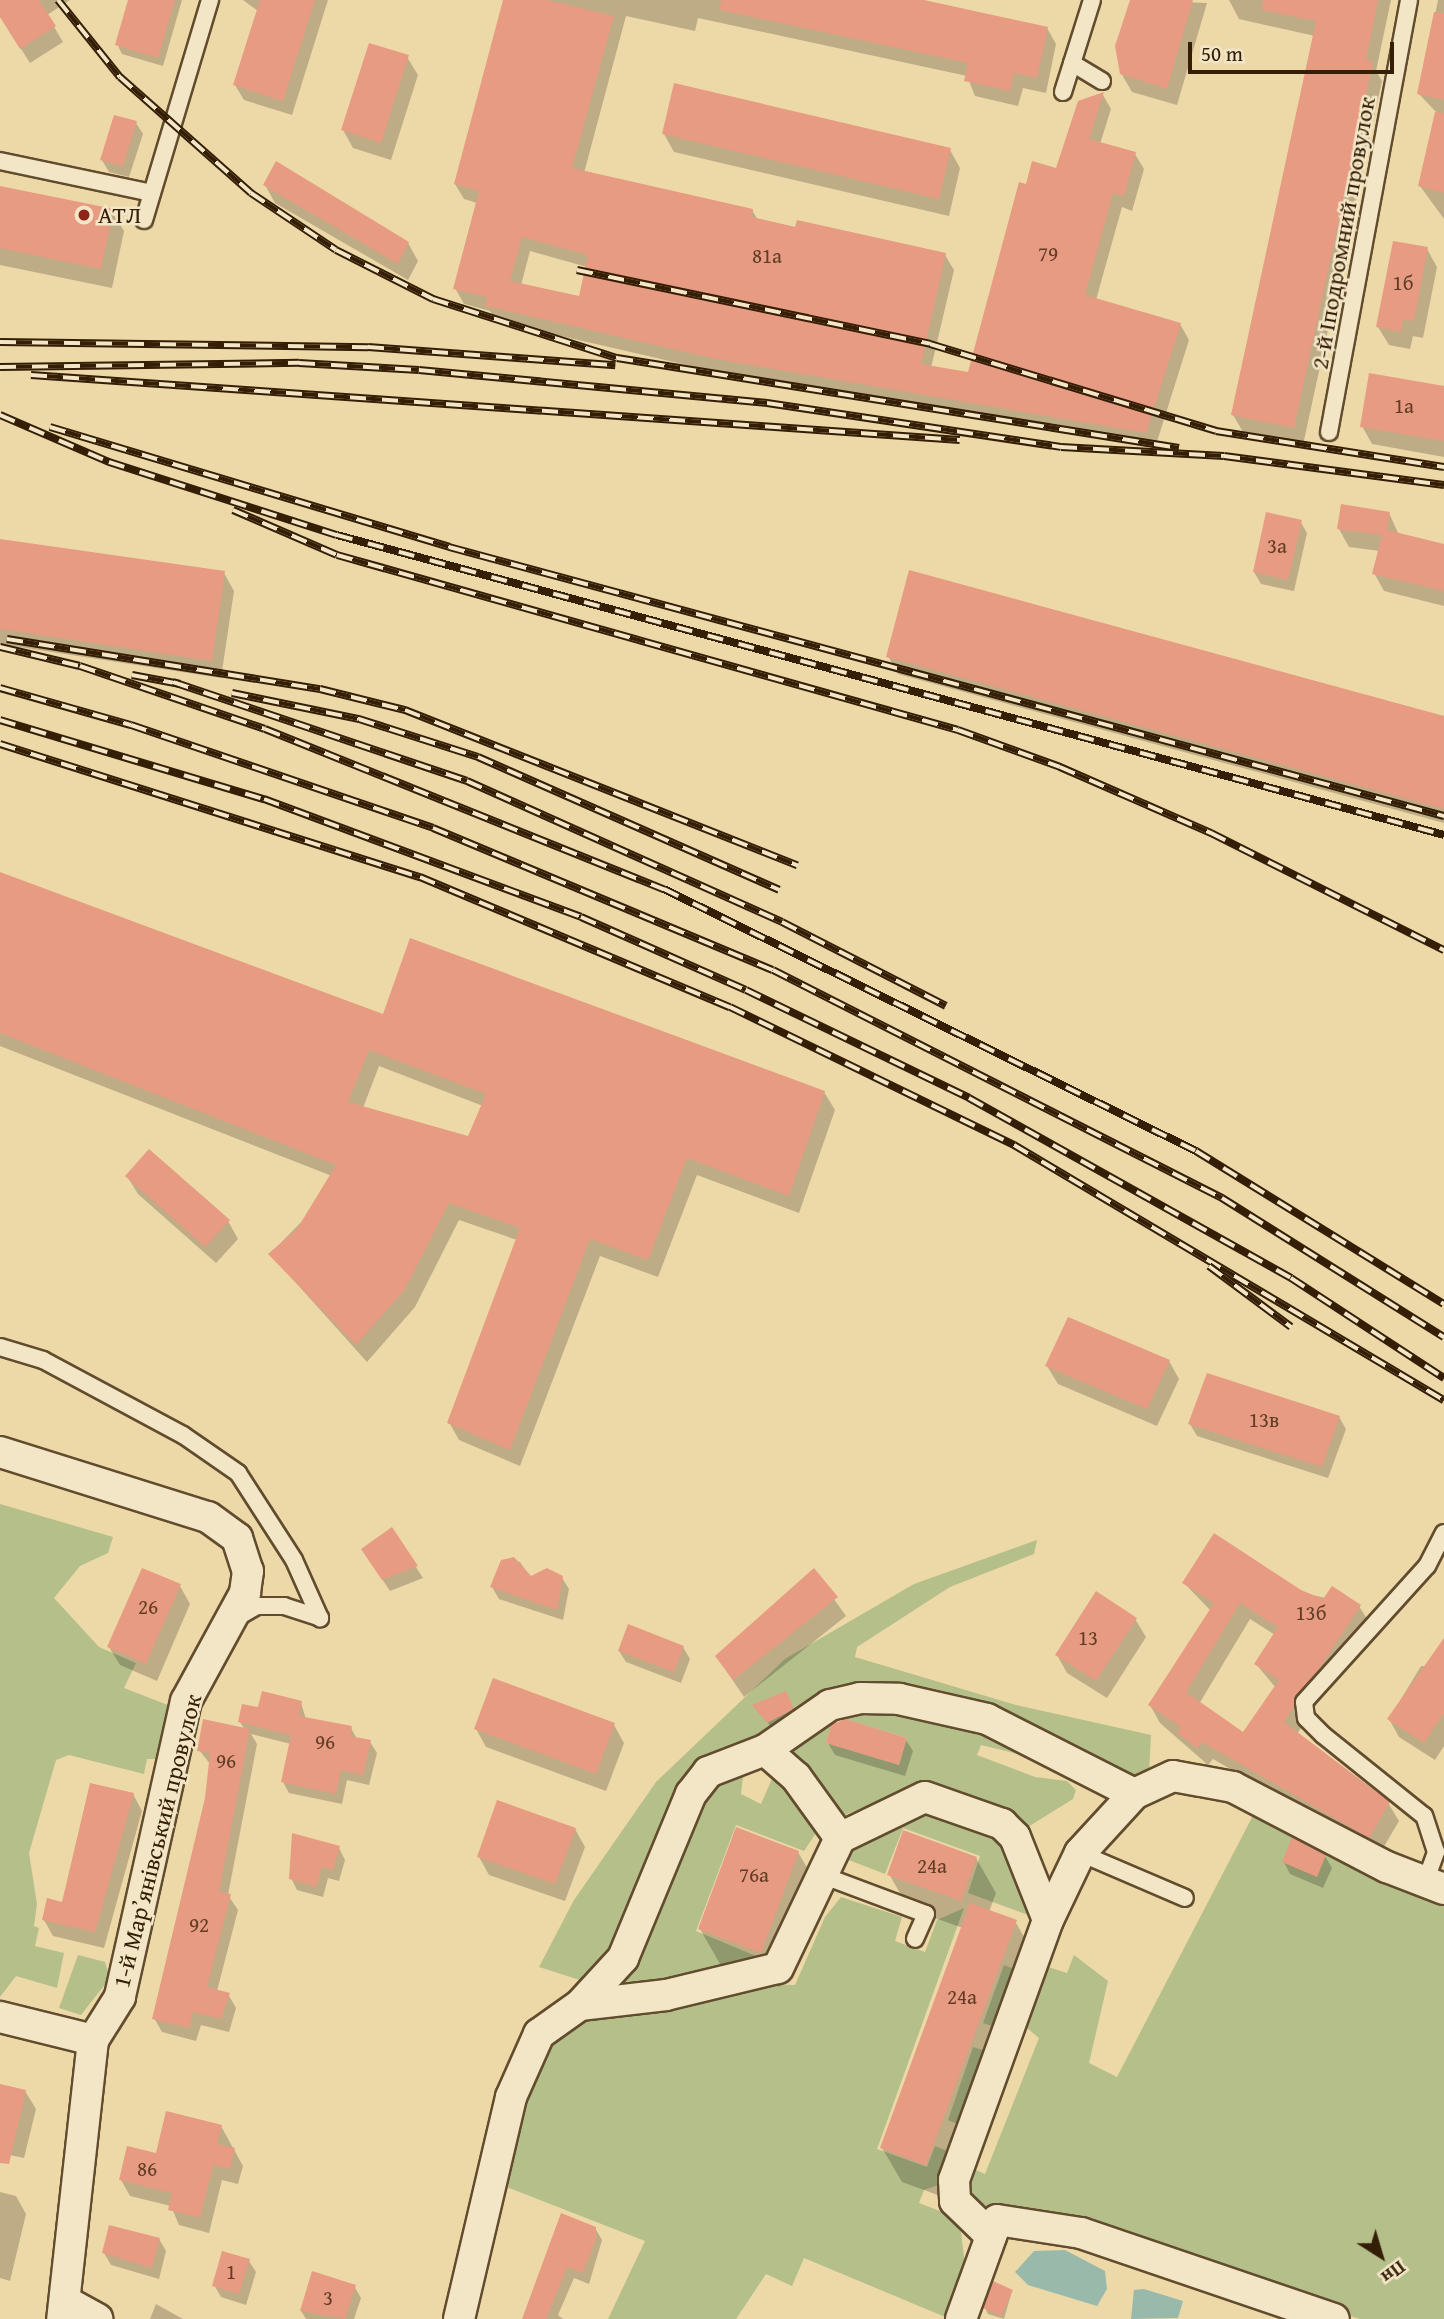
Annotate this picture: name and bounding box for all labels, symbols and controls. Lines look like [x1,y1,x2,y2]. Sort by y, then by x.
scale bar [1192,28,1398,72]
text: 50 m [1201,38,1243,69]
street label: 2-й Іподромний провулок [1305,94,1381,372]
place label: АТЛ [98,201,141,229]
marker: АТЛ [76,207,92,223]
house number: 79 [1038,241,1058,267]
house number: 81а [752,243,782,269]
house number: 1б [1393,270,1413,296]
house number: 1а [1394,393,1414,419]
house number: 3а [1267,533,1287,559]
house number: 13в [1249,1407,1279,1433]
house number: 26 [138,1594,158,1620]
house number: 13б [1296,1600,1326,1626]
house number: 13 [1078,1625,1098,1651]
street label: 1-й Марʼянівський провулок [107,1691,207,1991]
house number: 96 [315,1729,335,1755]
house number: 96 [216,1748,236,1774]
house number: 24а [917,1853,947,1879]
house number: 76а [739,1862,769,1888]
house number: 92 [189,1912,209,1938]
house number: 24а [947,1984,977,2010]
house number: 86 [137,2156,157,2182]
north arrow [1346,2221,1416,2291]
text: Пн [1375,2254,1412,2291]
house number: 1 [226,2259,236,2285]
house number: 3 [323,2285,333,2311]

